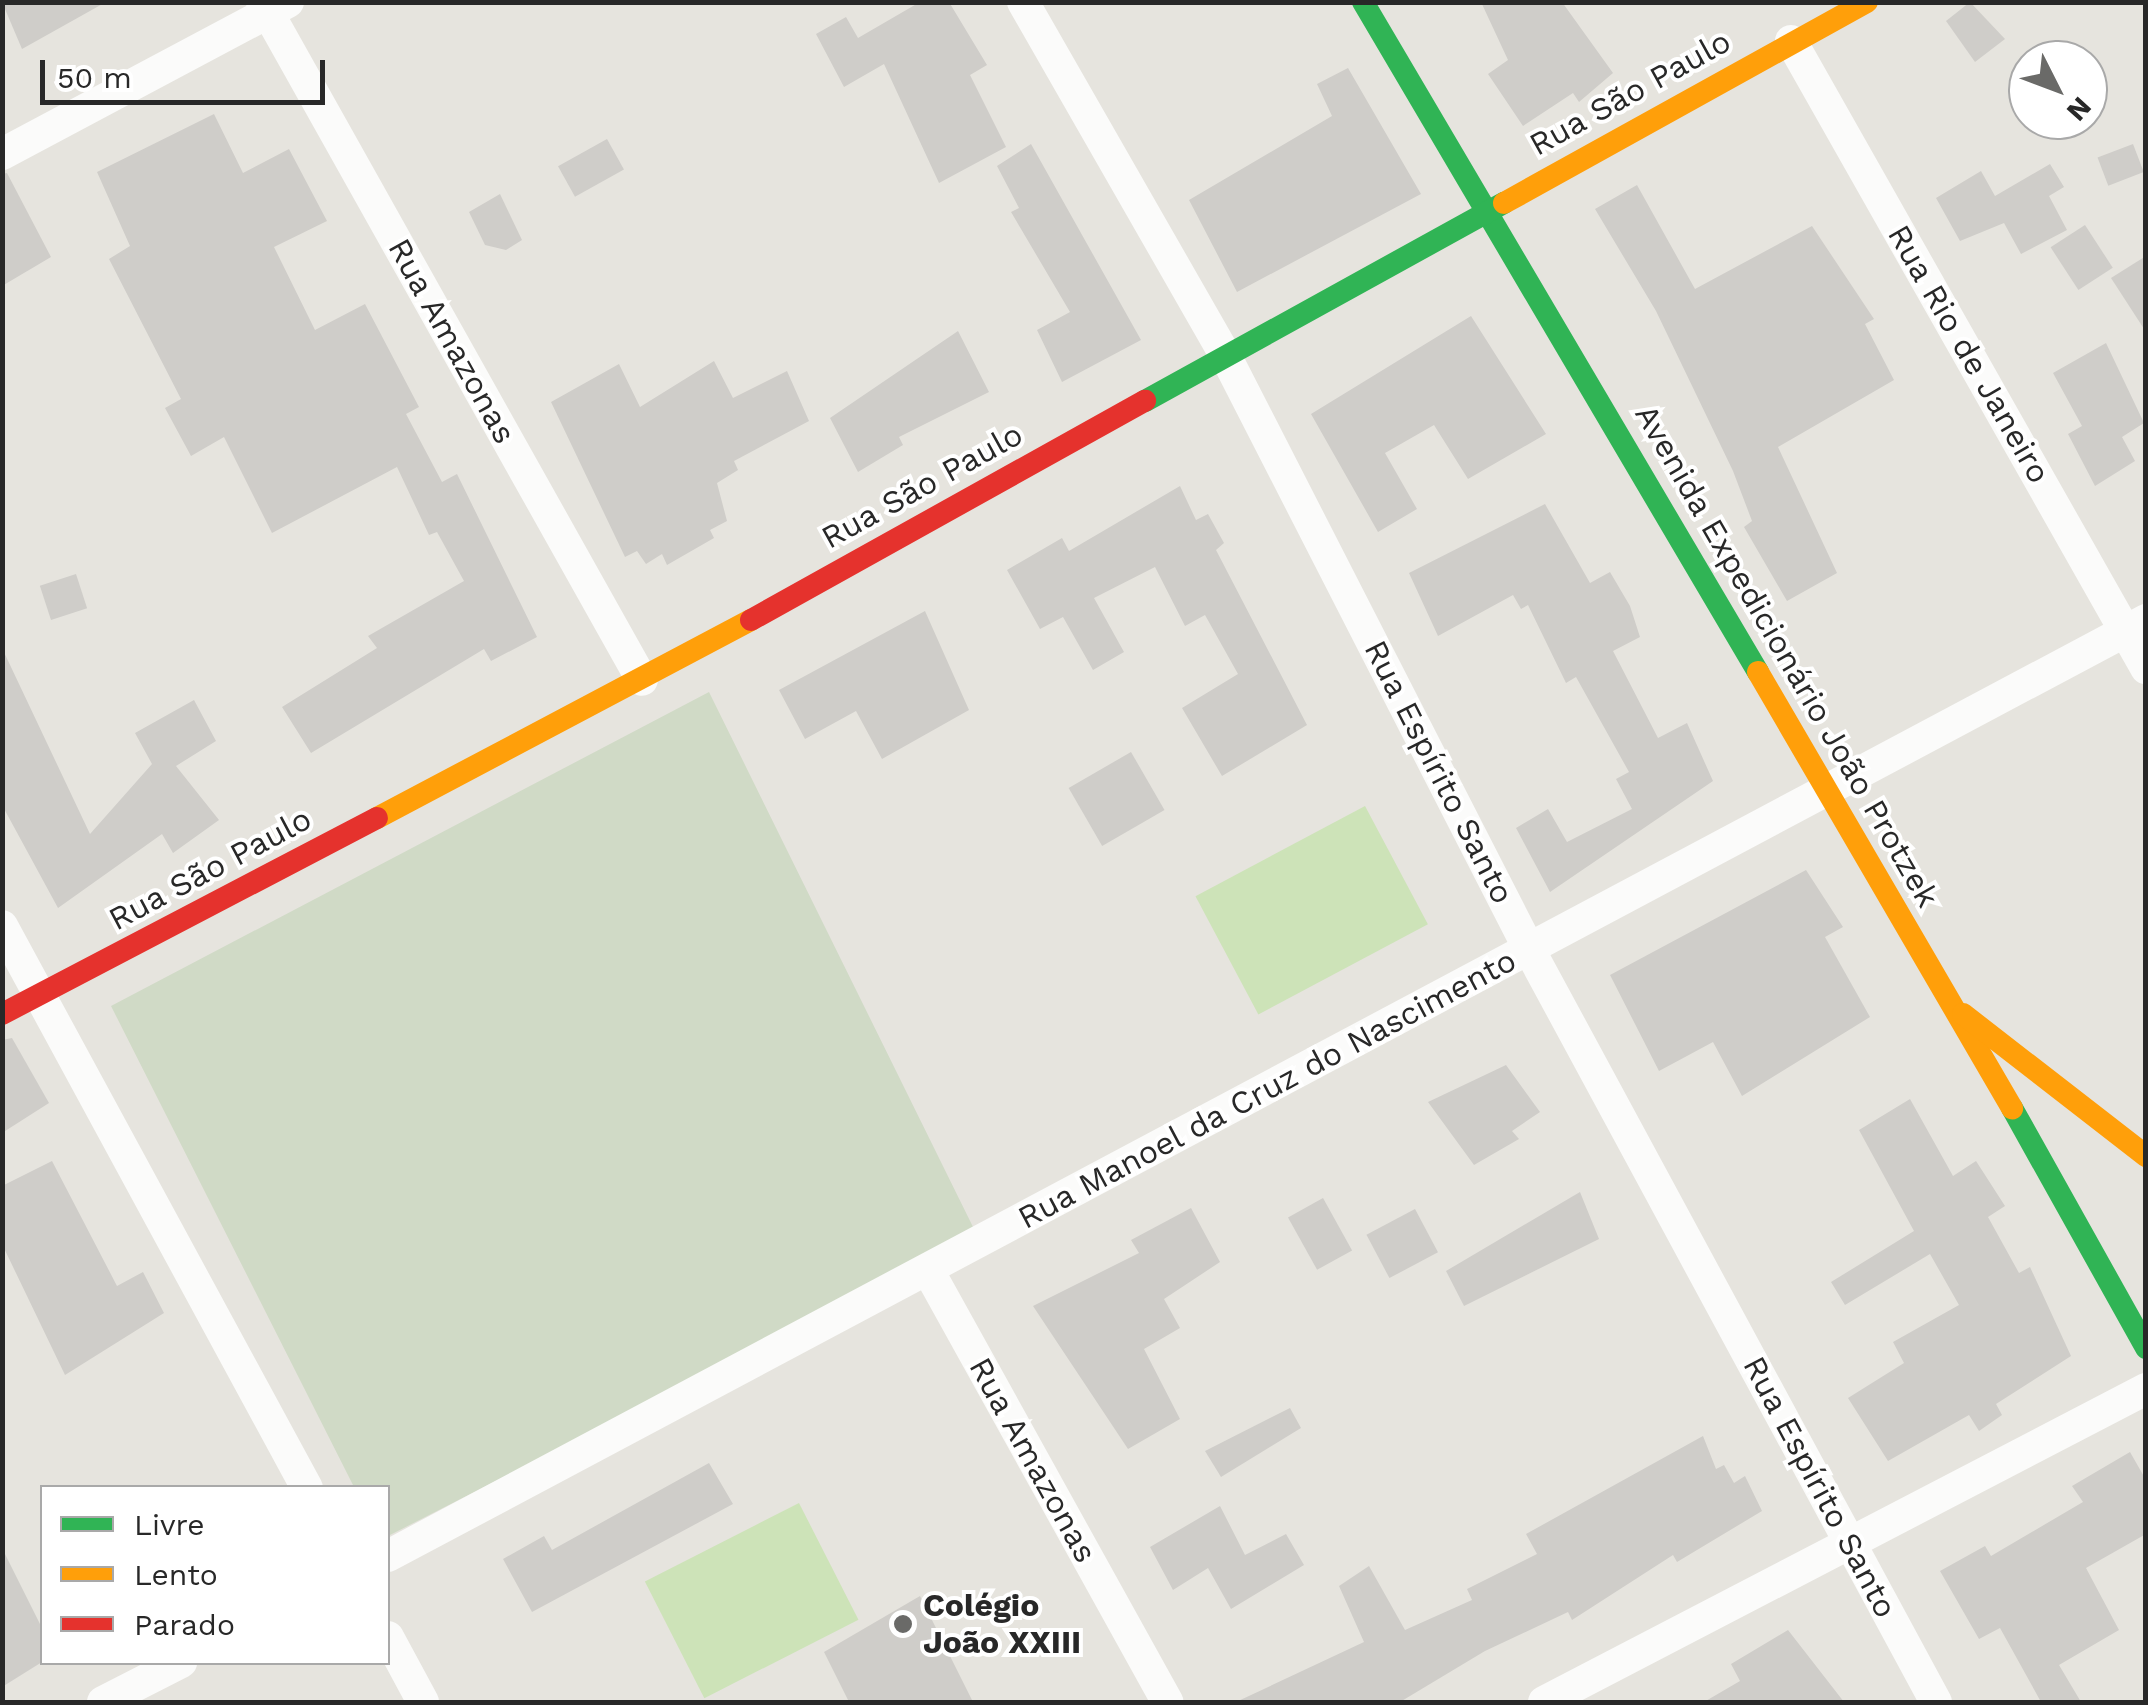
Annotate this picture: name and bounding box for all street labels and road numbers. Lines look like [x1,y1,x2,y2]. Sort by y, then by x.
street label: Rua São Paulo [1523,22,1737,164]
street label: Rua Rio de Janeiro [1879,218,2059,490]
street label: Rua Amazonas [379,231,525,451]
street label: Avenida Expedicionário João Protzek [1627,397,1947,915]
street label: Rua São Paulo [815,415,1029,557]
street label: Rua Espírito Santo [1356,634,1522,910]
street label: Rua São Paulo [102,799,318,939]
street label: Rua Manoel da Cruz do Nascimento [1010,940,1524,1238]
street label: Rua Espírito Santo [1735,1349,1905,1625]
street label: Rua Amazonas [960,1350,1106,1570]

